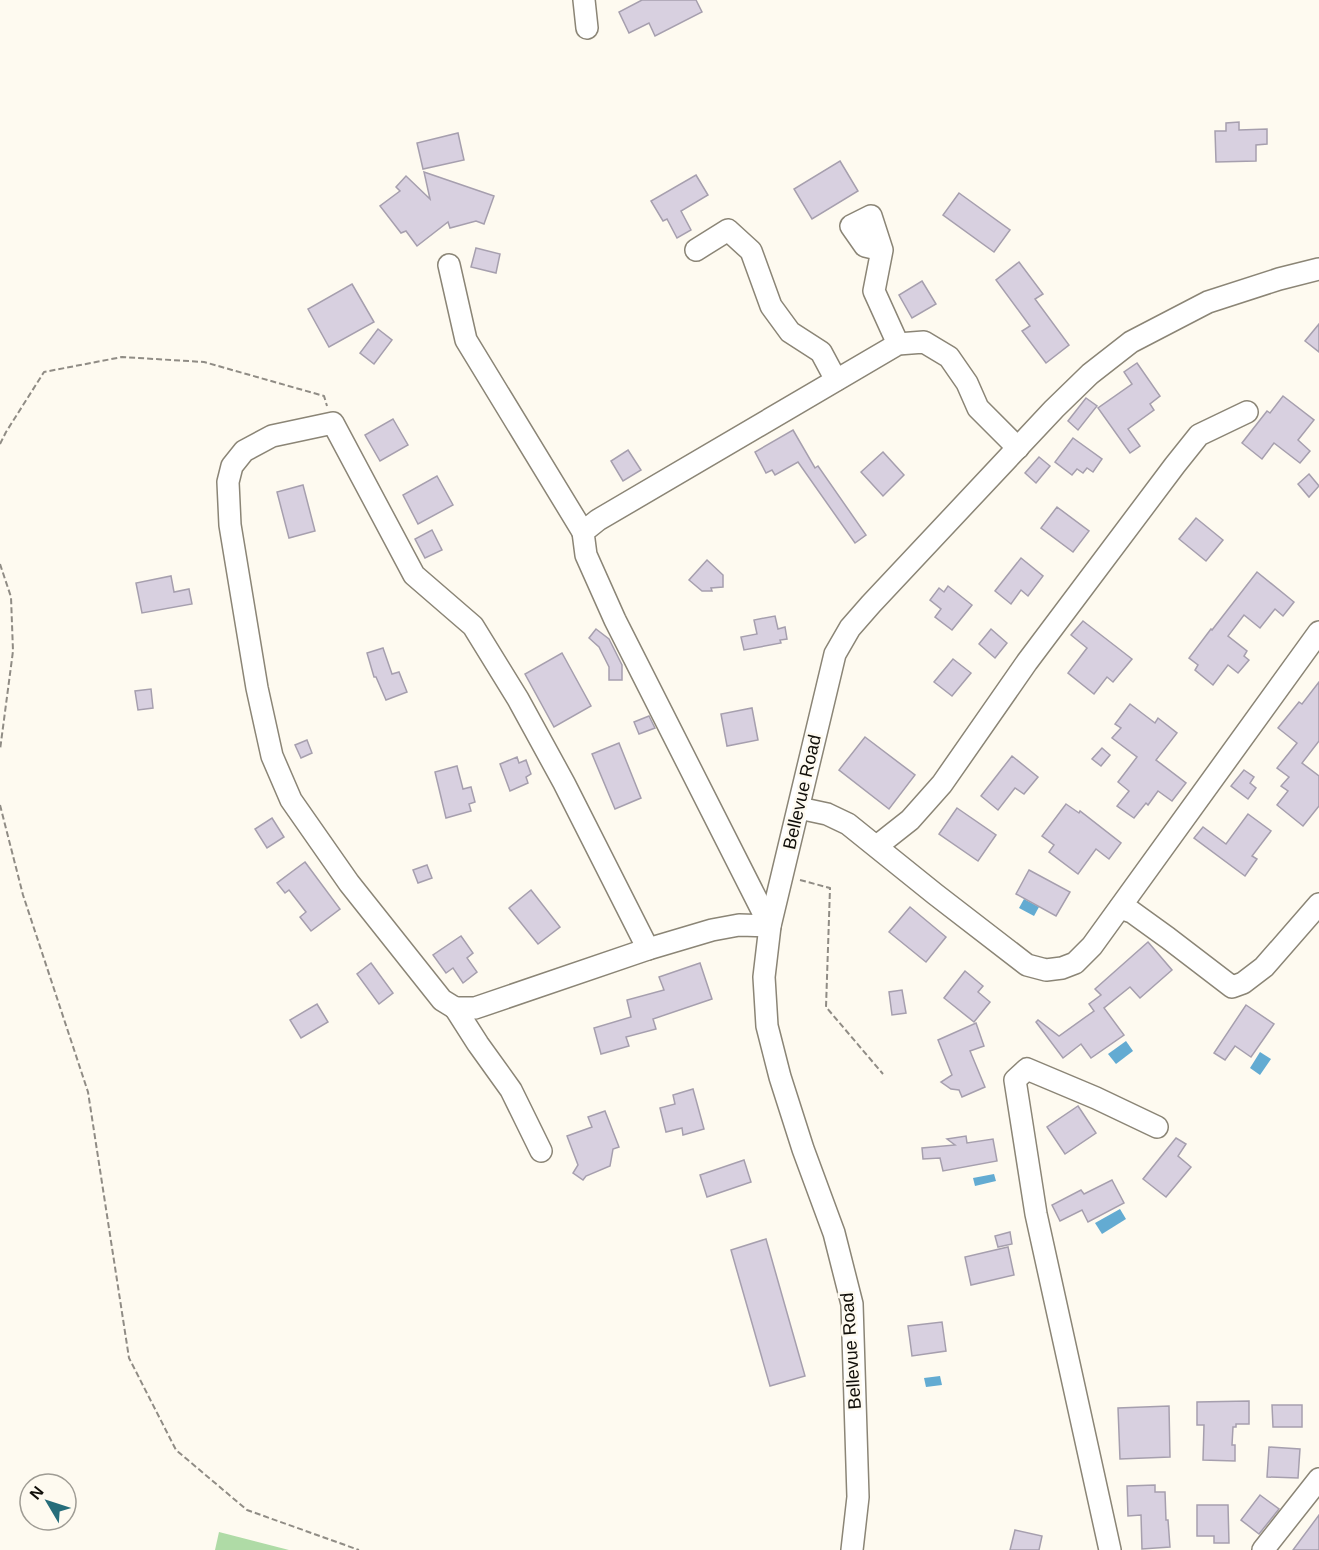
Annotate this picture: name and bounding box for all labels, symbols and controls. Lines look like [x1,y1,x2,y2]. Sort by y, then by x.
street label: Bellevue Road [779,733,825,851]
street label: Bellevue Road [837,1292,865,1410]
north arrow [18,1472,78,1532]
text: N [26,1483,47,1503]

